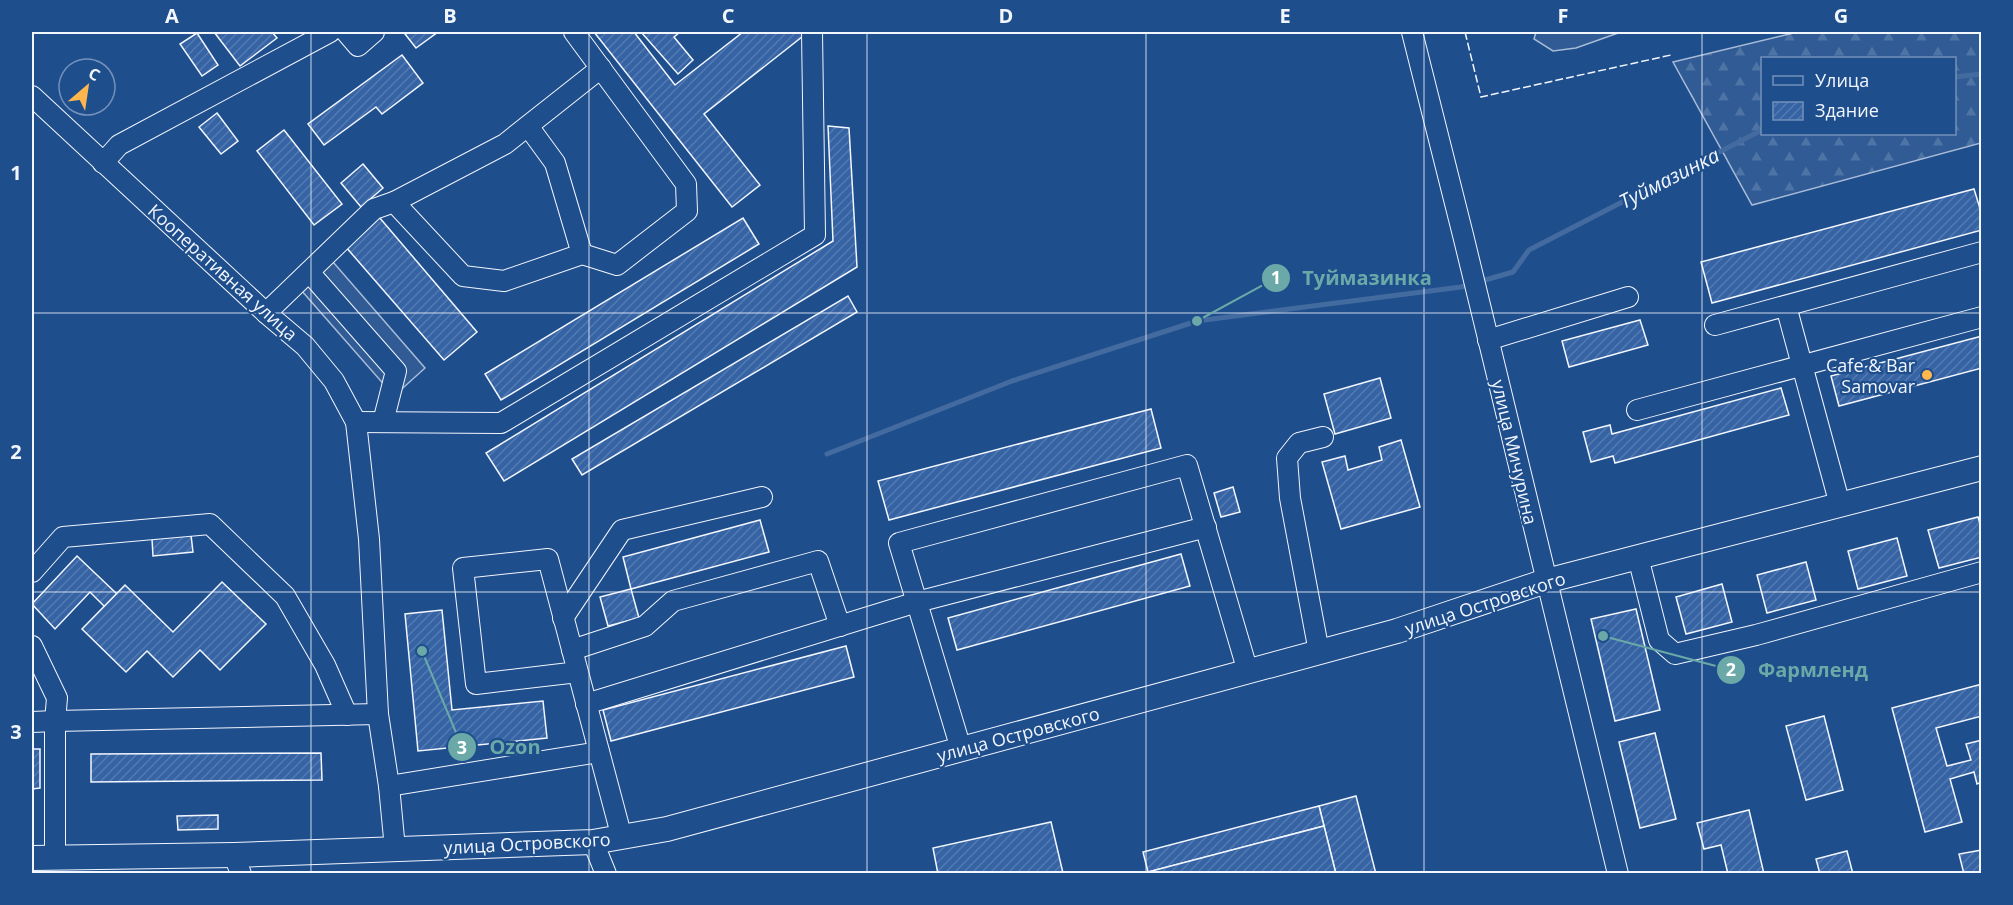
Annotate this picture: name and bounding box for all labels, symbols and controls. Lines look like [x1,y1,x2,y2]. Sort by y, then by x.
text: A [165,2,179,29]
text: B [443,2,457,29]
text: C [722,2,735,29]
text: D [999,2,1013,29]
text: E [1279,2,1291,29]
text: F [1558,2,1568,29]
text: G [1834,2,1848,29]
north arrow [57,57,117,117]
legend [1761,57,1956,135]
text: С [84,62,104,86]
text: Улица [1815,68,1869,92]
text: Здание [1815,98,1879,122]
water label: Туймазинка [1614,141,1724,215]
text: 1 [10,159,22,186]
street label: Кооперативная улица [143,198,303,346]
callout: Туймазинка [1261,259,1444,297]
text: Туймазинка [1302,264,1432,291]
text: 1 [1271,265,1281,289]
place label: Cafe & Bar Samovar [1826,353,1916,398]
marker: Cafe & Bar Samovar [1920,368,1934,382]
street label: улица Мичурина [1487,377,1543,527]
text: 2 [10,438,22,465]
street label: улица Островского [1402,566,1568,640]
callout: Фармленд [1716,651,1880,689]
text: Фармленд [1758,656,1868,683]
text: 2 [1726,657,1736,681]
street label: улица Островского [934,701,1102,767]
text: 3 [10,718,22,745]
callout: Ozon [447,728,552,766]
text: Ozon [489,733,541,760]
text: 3 [457,735,467,759]
street label: улица Островского [443,827,611,859]

